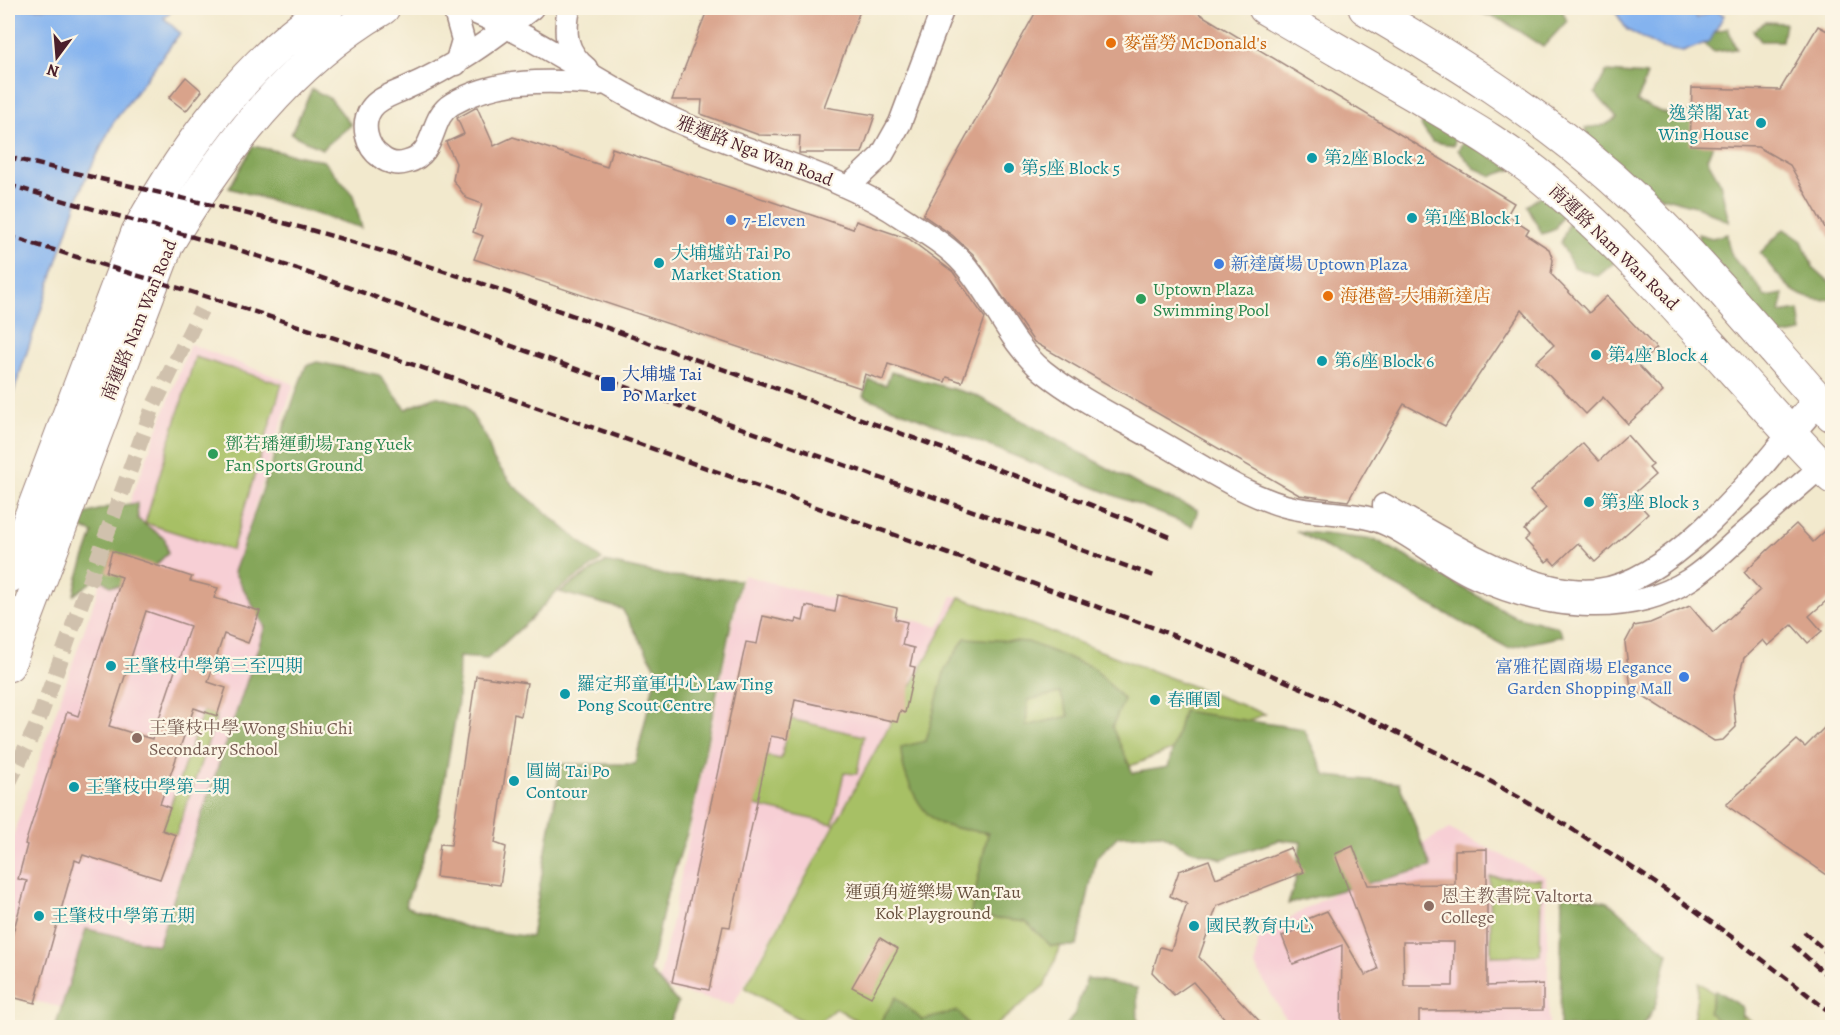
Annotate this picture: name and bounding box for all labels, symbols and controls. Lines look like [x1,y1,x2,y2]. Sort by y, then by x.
north arrow [27,27,87,87]
place label: 麥當勞 McDonald's [1123,31,1267,55]
marker: 麥當勞 McDonald's [1104,36,1118,50]
text: N [44,58,62,83]
place label: 逸榮閣 Yat Wing House [1657,101,1749,146]
street label: 雅運路 Nga Wan Road [673,110,837,192]
marker: 逸榮閣 Yat Wing House [1754,116,1768,130]
place label: 第2座 Block 2 [1324,146,1425,170]
marker: 第2座 Block 2 [1305,151,1319,165]
place label: 第5座 Block 5 [1021,156,1120,180]
marker: 第5座 Block 5 [1002,161,1016,175]
street label: 南運路 Nam Wan Road [1544,179,1684,316]
place label: 第1座 Block 1 [1424,206,1520,230]
place label: 7-Eleven [743,208,806,232]
marker: 第1座 Block 1 [1405,211,1419,225]
marker: 7-Eleven [724,213,738,227]
street label: 南運路 Nam Wan Road [96,236,182,404]
place label: 大埔墟站 Tai Po Market Station [671,241,791,286]
place label: 新達廣場 Uptown Plaza [1231,252,1409,276]
marker: 大埔墟站 Tai Po Market Station [652,256,666,270]
marker: 新達廣場 Uptown Plaza [1212,257,1226,271]
place label: Uptown Plaza Swimming Pool [1153,277,1269,322]
place label: 海港薈-大埔新達店 [1340,284,1491,308]
marker: 海港薈-大埔新達店 [1321,289,1335,303]
marker: Uptown Plaza Swimming Pool [1134,292,1148,306]
place label: 第4座 Block 4 [1608,343,1708,367]
marker: 第4座 Block 4 [1589,348,1603,362]
place label: 第6座 Block 6 [1334,349,1434,373]
marker: 第6座 Block 6 [1315,354,1329,368]
place label: 大埔墟 Tai Po Market [622,362,702,407]
marker: 大埔墟 Tai Po Market [599,375,617,393]
place label: 鄧若璠運動場 Tang Yuek Fan Sports Ground [225,432,412,477]
marker: 鄧若璠運動場 Tang Yuek Fan Sports Ground [206,447,220,461]
place label: 第3座 Block 3 [1601,490,1700,514]
marker: 第3座 Block 3 [1582,495,1596,509]
place label: 王肇枝中學第三至四期 [123,654,303,678]
place label: 富雅花園商場 Elegance Garden Shopping Mall [1495,655,1673,700]
marker: 王肇枝中學第三至四期 [104,659,118,673]
marker: 富雅花園商場 Elegance Garden Shopping Mall [1677,670,1691,684]
place label: 羅定邦童軍中心 Law Ting Pong Scout Centre [577,672,773,717]
marker: 羅定邦童軍中心 Law Ting Pong Scout Centre [558,687,572,701]
place label: 春暉園 [1167,688,1221,712]
marker: 春暉園 [1148,693,1162,707]
place label: 王肇枝中學 Wong Shiu Chi Secondary School [149,716,353,761]
marker: 王肇枝中學 Wong Shiu Chi Secondary School [130,731,144,745]
place label: 圓崗 Tai Po Contour [526,759,610,804]
marker: 圓崗 Tai Po Contour [507,774,521,788]
place label: 王肇枝中學第二期 [86,775,230,799]
marker: 王肇枝中學第二期 [67,780,81,794]
park label: 運頭角遊樂場 Wan Tau Kok Playground [845,880,1021,925]
place label: 恩主教書院 Valtorta College [1441,884,1594,929]
marker: 恩主教書院 Valtorta College [1422,899,1436,913]
place label: 王肇枝中學第五期 [51,904,195,928]
marker: 王肇枝中學第五期 [32,909,46,923]
place label: 國民教育中心 [1206,914,1314,938]
marker: 國民教育中心 [1187,919,1201,933]

